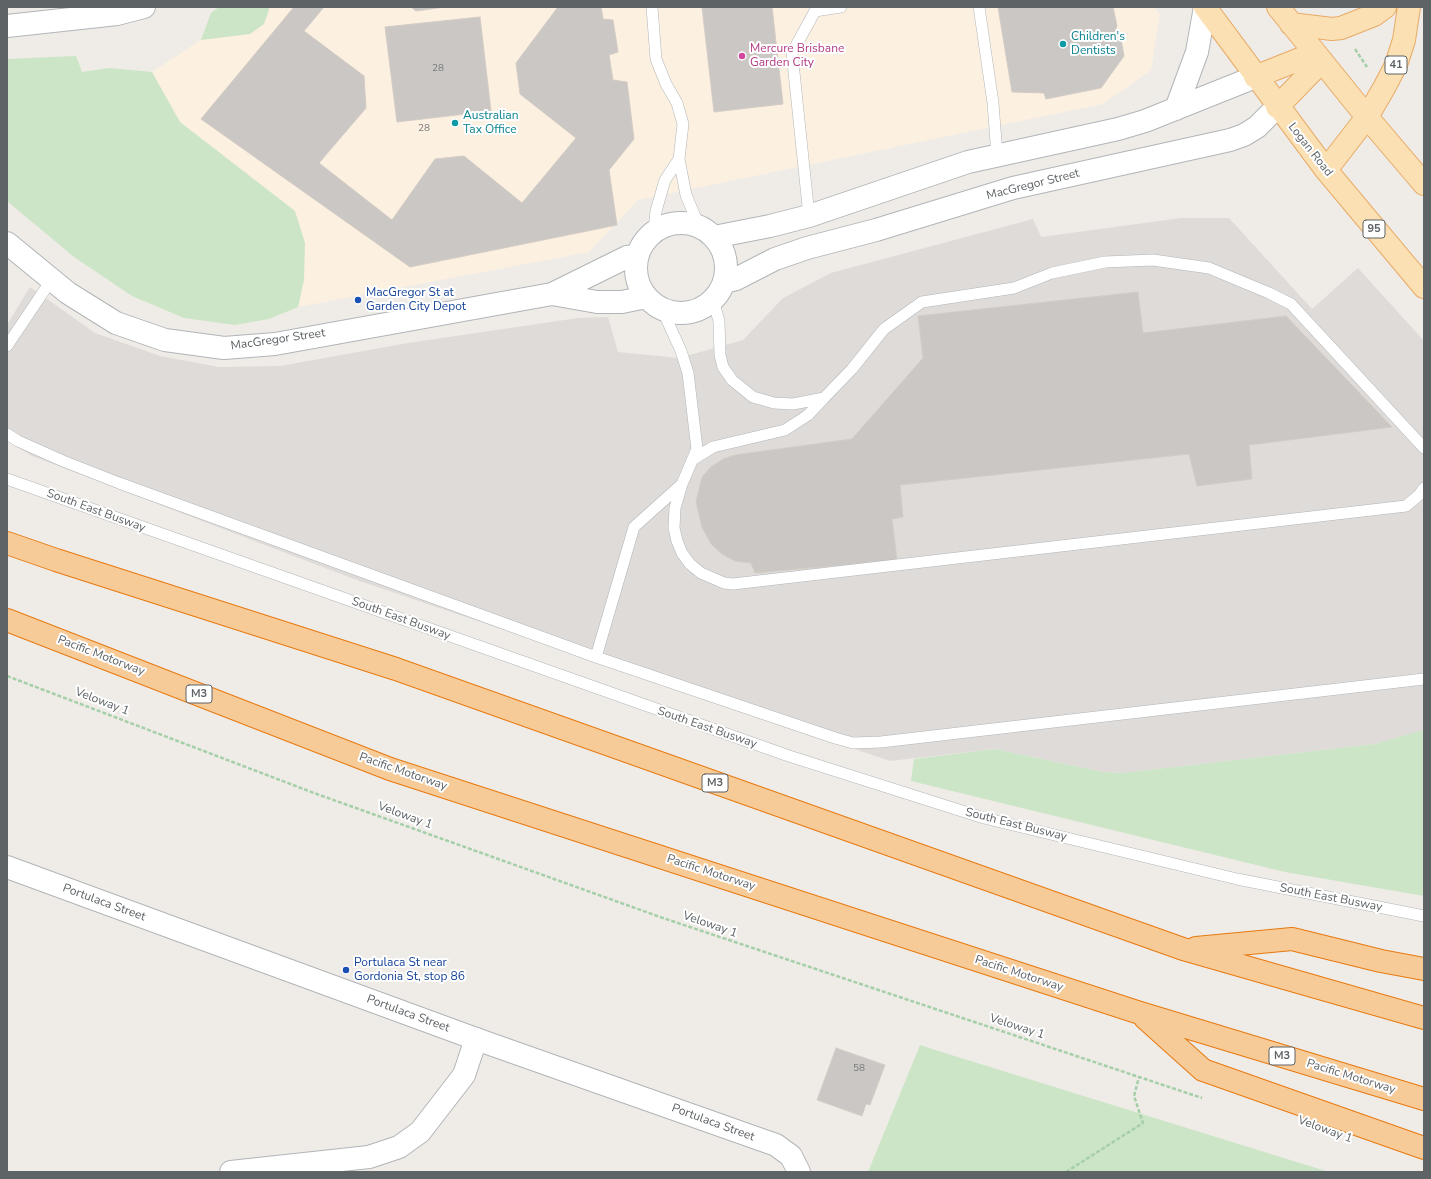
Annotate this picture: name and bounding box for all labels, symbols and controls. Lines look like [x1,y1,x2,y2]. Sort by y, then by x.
place label: Children's Dentists [1071,30,1125,58]
marker: Children's Dentists [1058,39,1068,49]
place label: Mercure Brisbane Garden City [750,42,844,70]
marker: Mercure Brisbane Garden City [737,51,747,61]
road number: 41 [1385,56,1407,74]
house number: 28 [432,63,444,75]
place label: Australian Tax Office [463,109,518,137]
marker: Australian Tax Office [450,118,460,128]
street label: Logan Road [1285,120,1335,180]
house number: 28 [418,123,430,135]
street label: MacGregor Street [985,166,1081,204]
road number: 95 [1363,220,1385,238]
place label: MacGregor St at Garden City Depot [366,286,466,314]
marker: MacGregor St at Garden City Depot [353,295,363,305]
street label: MacGregor Street [230,326,326,354]
street label: South East Busway [45,486,147,536]
street label: South East Busway [350,594,452,644]
street label: Pacific Motorway [55,633,147,679]
street label: Veloway 1 [73,685,131,719]
road number: M3 [186,685,212,703]
street label: South East Busway [655,704,759,752]
street label: Pacific Motorway [357,750,449,794]
road number: M3 [702,774,728,792]
street label: Veloway 1 [376,800,434,832]
street label: South East Busway [964,805,1068,845]
street label: Pacific Motorway [665,852,757,894]
street label: Portulaca Street [61,881,147,925]
street label: South East Busway [1279,881,1383,915]
street label: Veloway 1 [681,909,739,941]
street label: Pacific Motorway [973,953,1065,995]
place label: Portulaca St near Gordonia St, stop 86 [354,956,465,984]
marker: Portulaca St near Gordonia St, stop 86 [341,965,351,975]
street label: Portulaca Street [365,992,451,1036]
street label: Veloway 1 [988,1011,1046,1043]
road number: M3 [1269,1047,1295,1065]
street label: Pacific Motorway [1305,1057,1397,1097]
house number: 58 [853,1063,865,1075]
street label: Portulaca Street [670,1101,756,1145]
street label: Veloway 1 [1296,1114,1354,1146]

